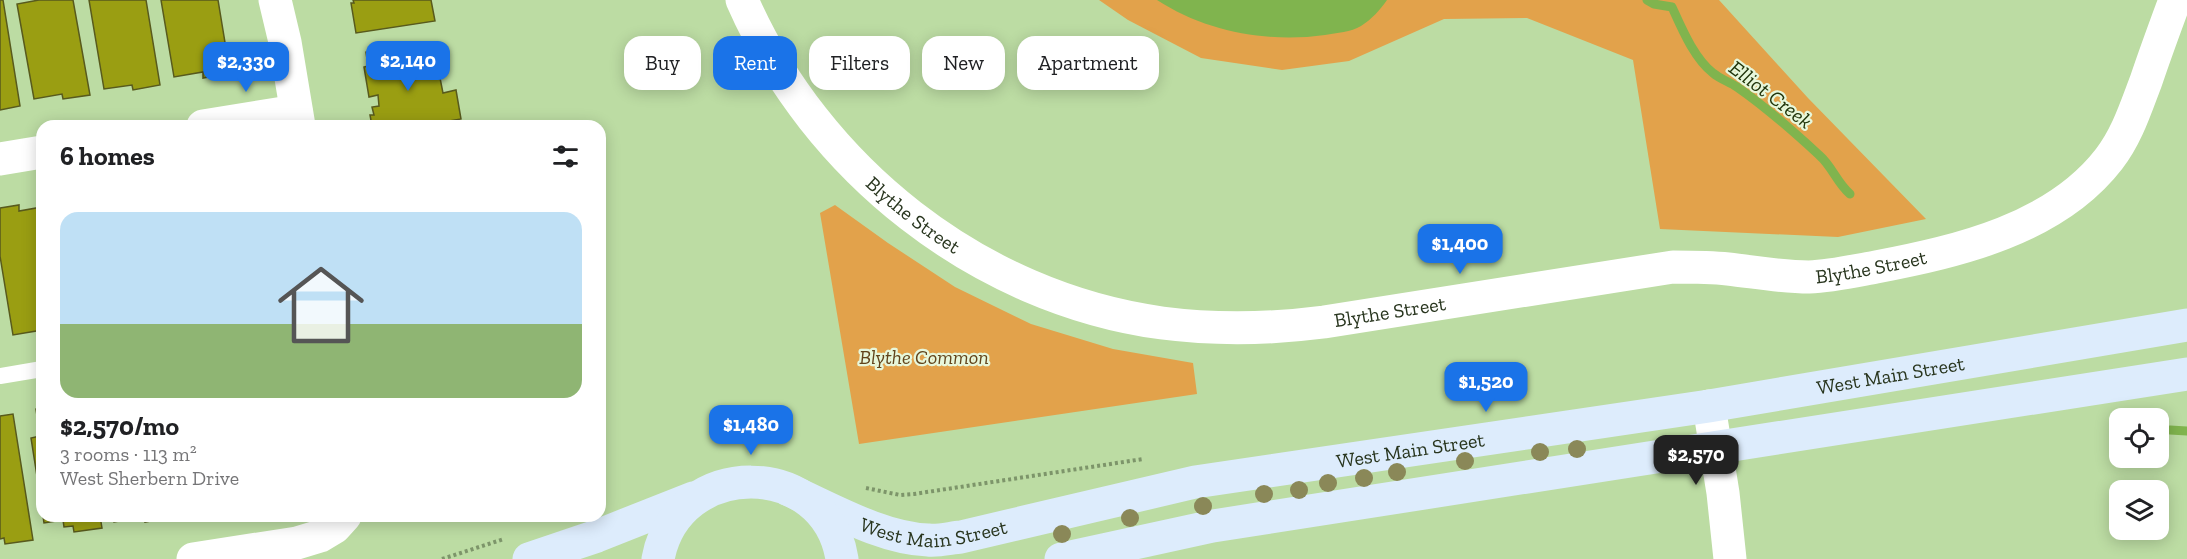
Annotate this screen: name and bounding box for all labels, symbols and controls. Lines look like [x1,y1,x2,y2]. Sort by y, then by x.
chip: Buy [624,36,701,90]
chip: Rent [713,36,797,90]
chip: Filters [809,36,910,90]
chip: New [922,36,1005,90]
chip: Apartment [1017,36,1159,90]
pin: $2,140 [359,41,457,92]
pin: $2,330 [197,42,295,93]
text: $2,140 [380,48,436,72]
text: $2,330 [217,49,275,73]
water label: Elliot Creek [1725,55,1817,133]
text: 6 homes [60,140,155,172]
icon: filters [549,140,582,173]
street label: Blythe Street [861,171,965,259]
pin: $1,400 [1411,224,1509,275]
text: $1,400 [1432,231,1488,255]
street label: Blythe Street [1814,245,1929,289]
icon: home [267,251,375,359]
street label: Blythe Street [1332,291,1448,332]
park label: Blythe Common [859,345,989,369]
street label: West Main Street [1815,351,1967,400]
pin: $1,520 [1437,362,1535,413]
text: $1,520 [1458,369,1514,393]
pin: $1,480 [702,405,800,456]
map controls [2109,408,2169,540]
button: locate [2109,408,2169,468]
text: $2,570/mo [60,410,179,442]
text: $1,480 [723,412,779,436]
street label: West Main Street [1335,427,1487,473]
pin: $2,570 [1647,435,1745,486]
text: 3 rooms · 113 m² [60,442,197,466]
text: $2,570 [1668,442,1724,466]
text: West Sherbern Drive [60,466,239,490]
button: layers [2109,480,2169,540]
street label: West Main Street [857,512,1010,552]

